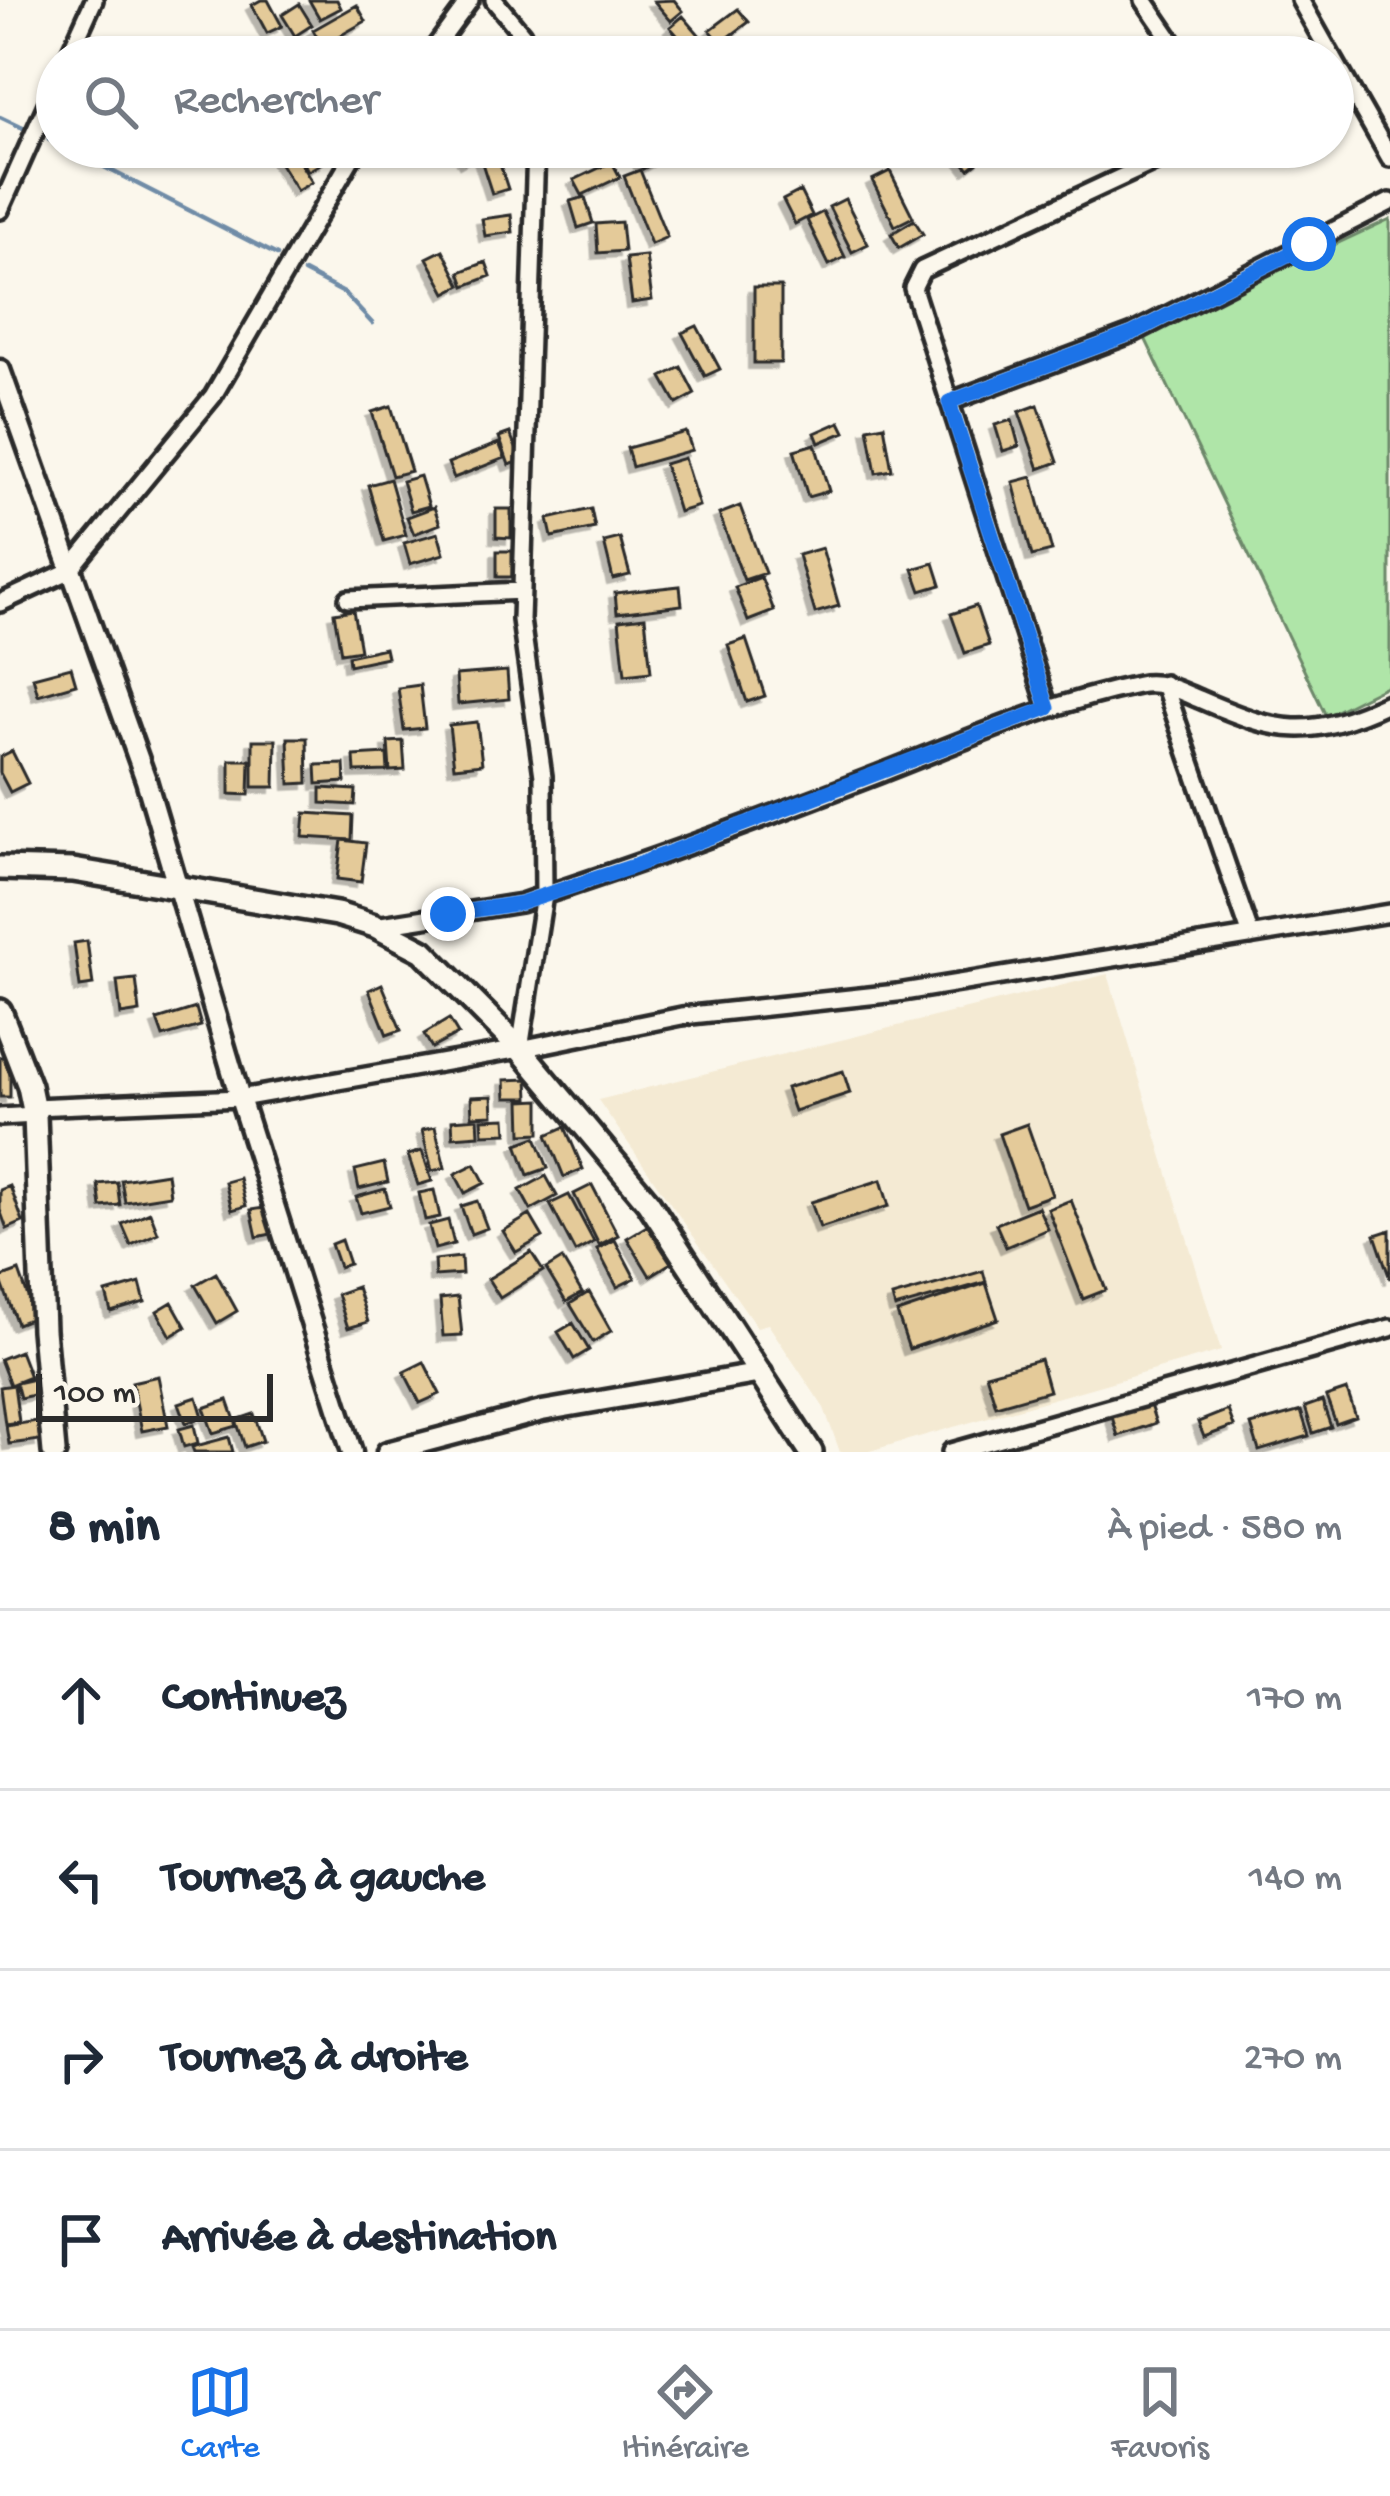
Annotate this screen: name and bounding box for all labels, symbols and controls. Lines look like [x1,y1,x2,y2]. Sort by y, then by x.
search box [36,36,1354,168]
icon: search [78,69,144,135]
text: Rechercher [174,76,378,129]
route start [1282,217,1336,271]
route end [421,887,475,941]
scale bar [36,1368,273,1421]
text: 100 m [54,1376,136,1414]
text: 8 min [48,1500,160,1560]
text: À pied · 580 m [1107,1507,1342,1553]
icon: ahead [48,1667,114,1733]
text: Continuez [162,1673,345,1726]
text: 170 m [1247,1677,1342,1723]
icon: left [48,1847,114,1913]
text: Tournez à gauche [162,1853,485,1906]
text: 140 m [1249,1857,1342,1903]
icon: right [48,2027,114,2093]
text: Tournez à droite [162,2033,467,2086]
text: 270 m [1244,2037,1342,2083]
icon: arrive [48,2207,114,2273]
text: Arrivée à destination [162,2213,556,2266]
tab: Carte [181,2359,260,2469]
tab: Itinéraire [622,2359,749,2469]
tab: Favoris [1111,2359,1209,2469]

